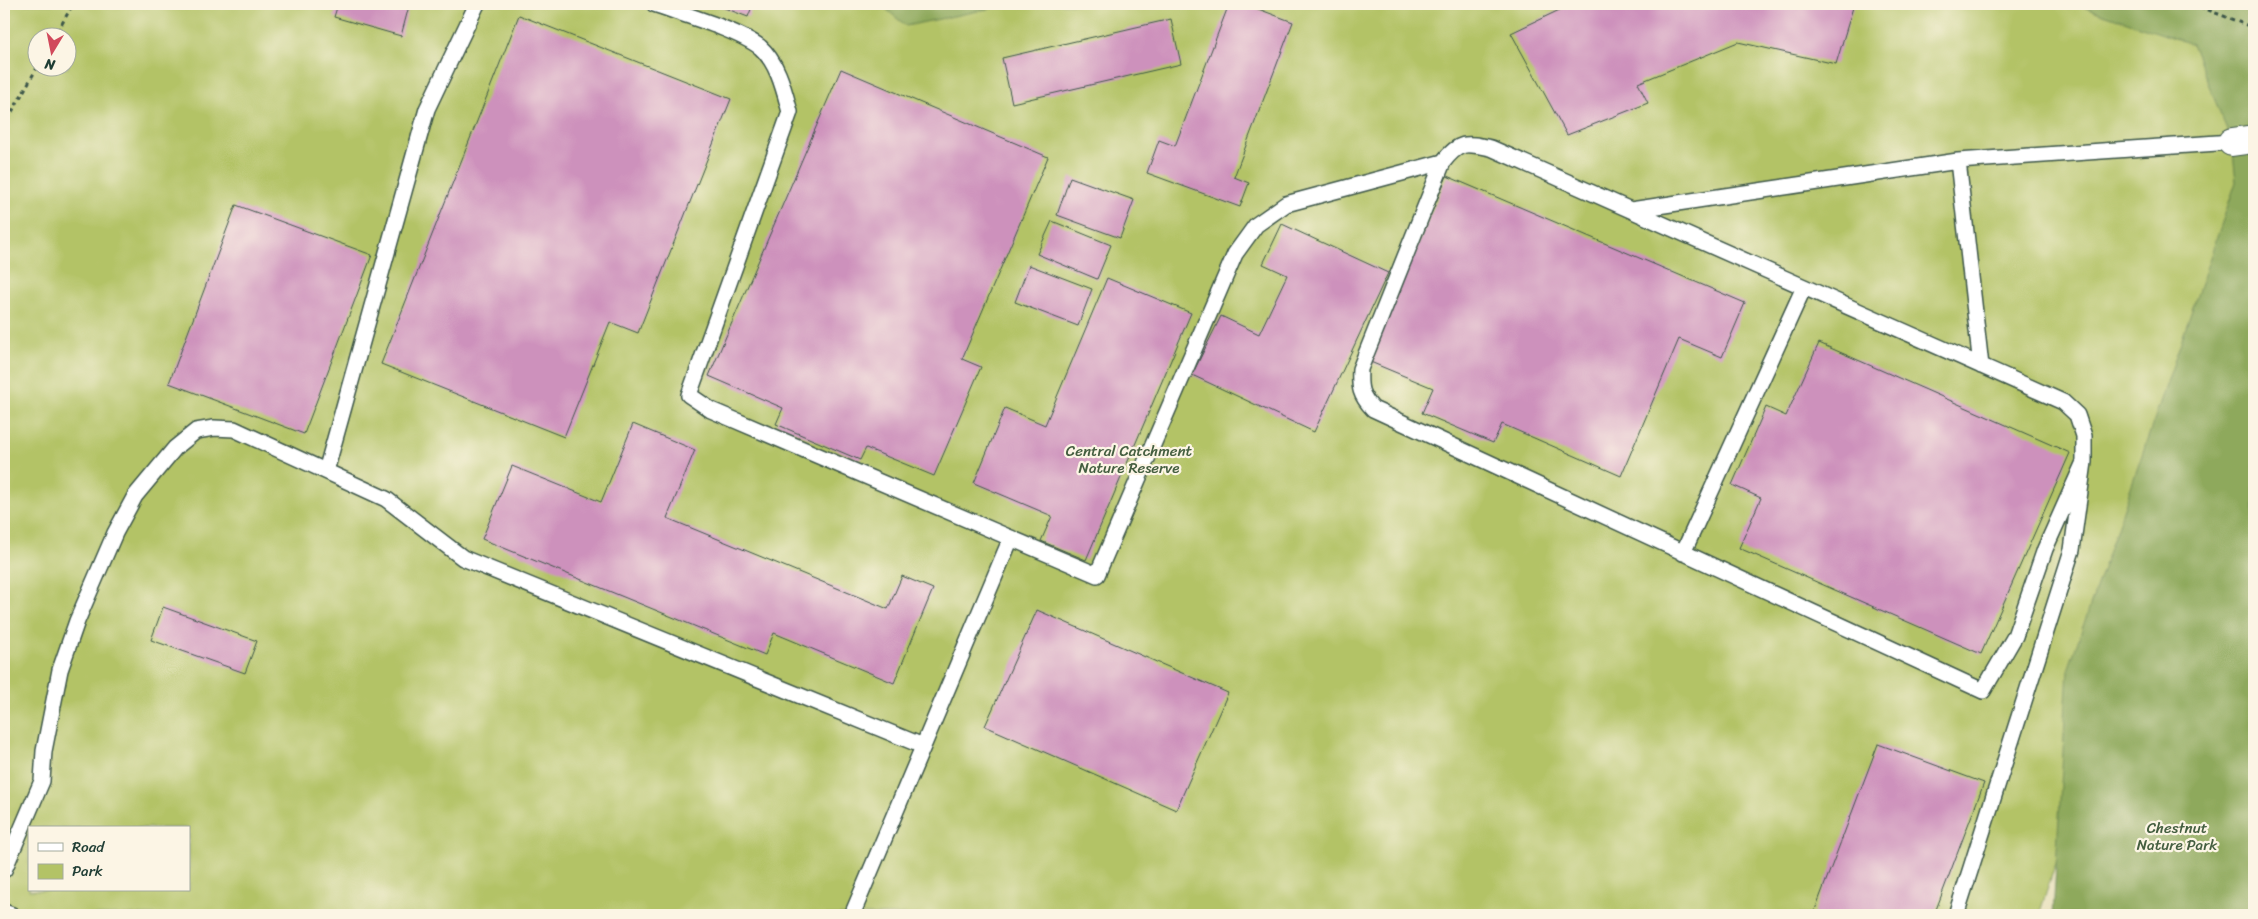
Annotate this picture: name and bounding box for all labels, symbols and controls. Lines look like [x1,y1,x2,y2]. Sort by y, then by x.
north arrow [28,28,78,78]
text: N [43,51,58,78]
park label: Central Catchment Nature Reserve [1066,438,1193,481]
park label: Chestnut Nature Park [2137,815,2218,858]
legend [28,826,190,892]
text: Road [72,834,105,860]
text: Park [72,858,103,884]

